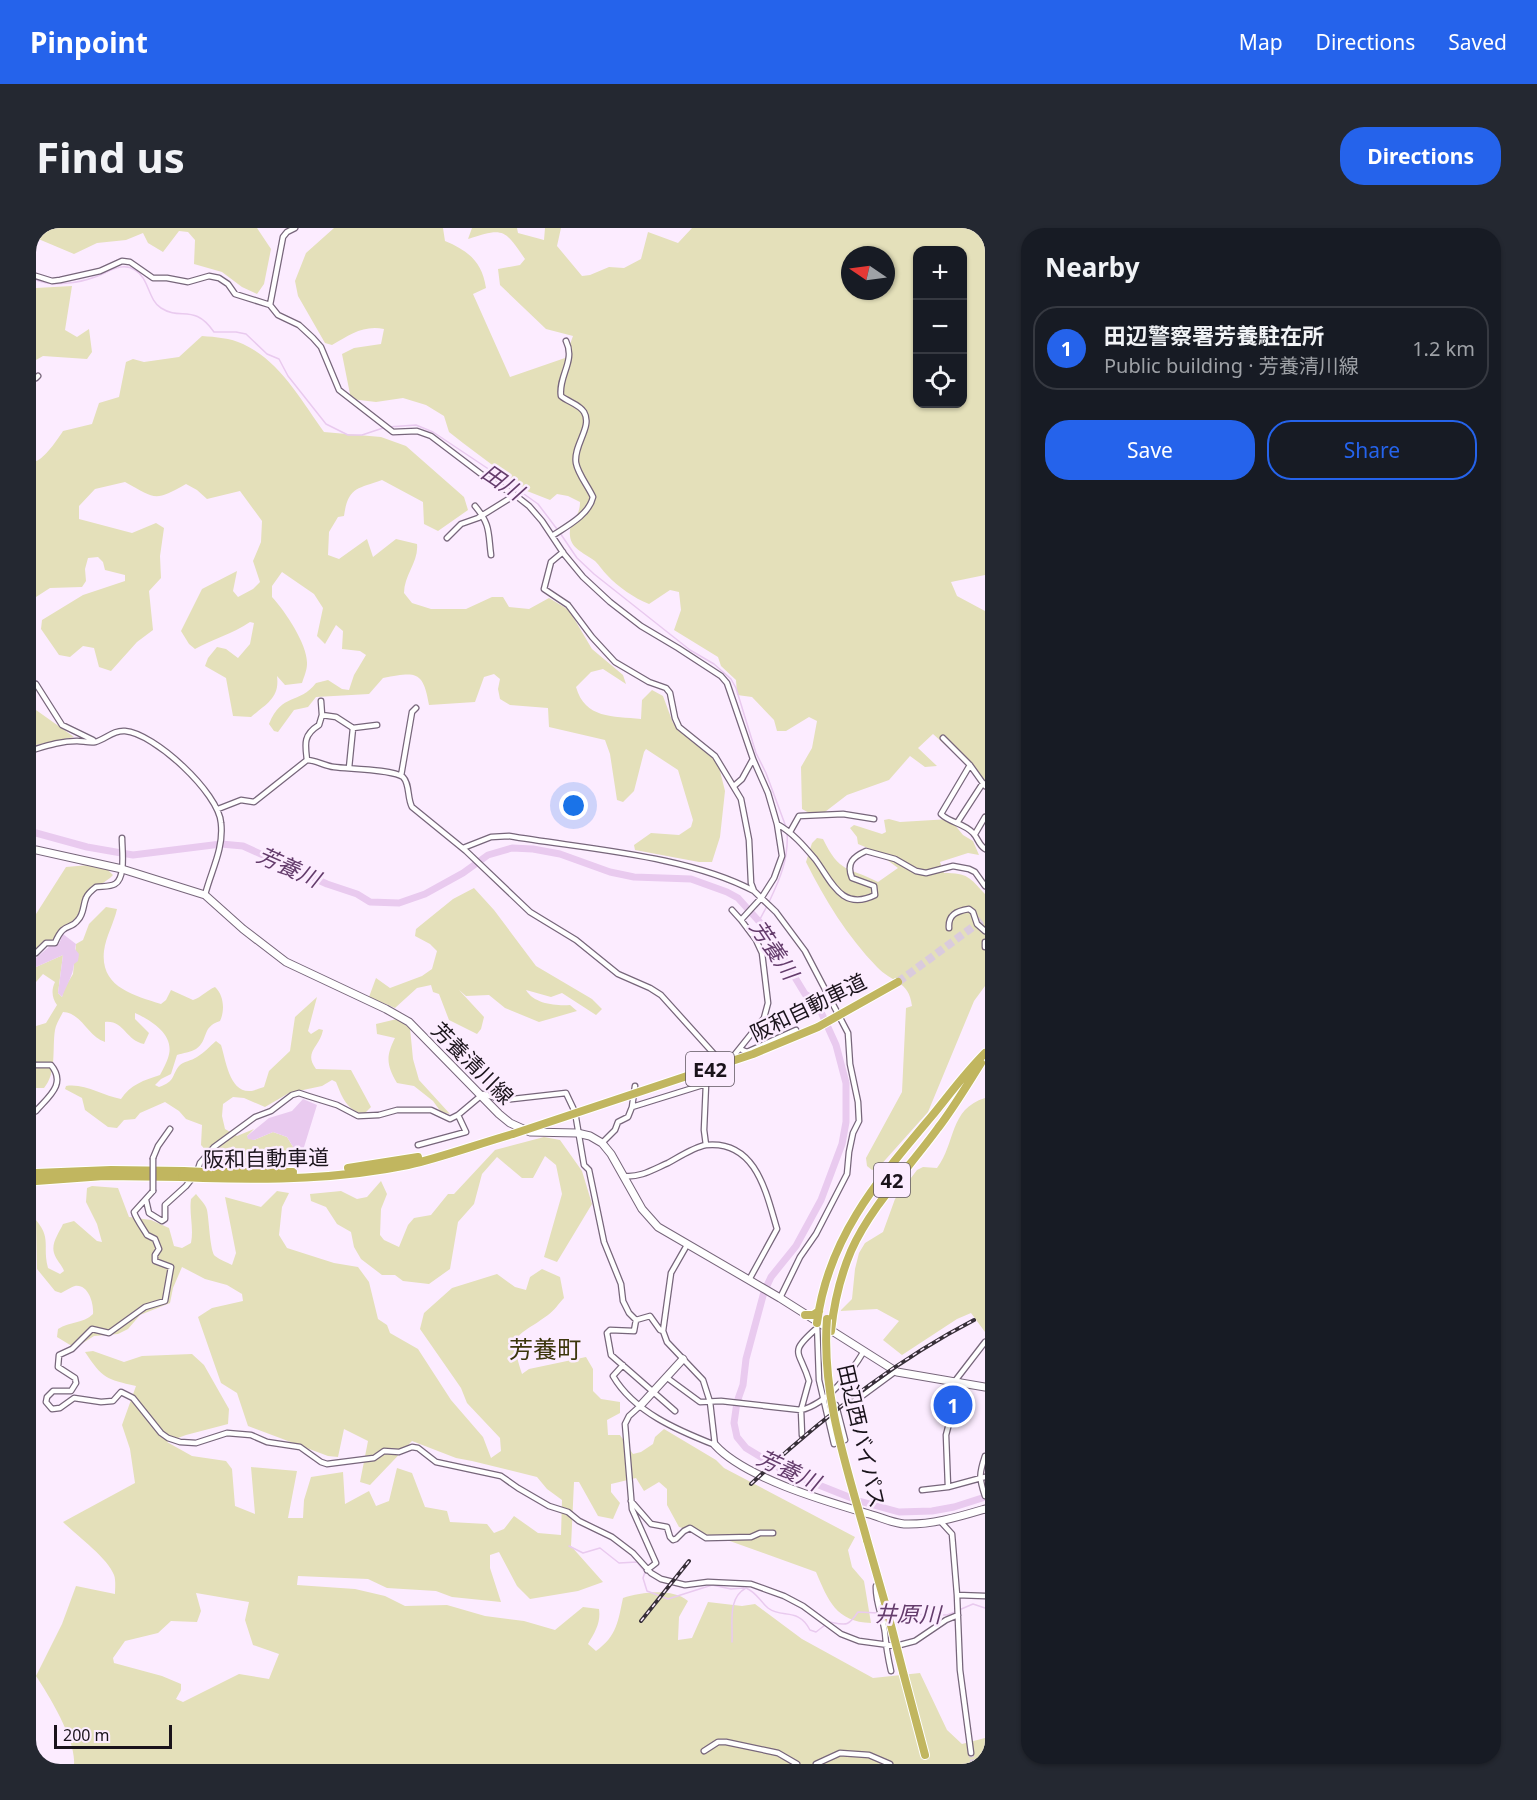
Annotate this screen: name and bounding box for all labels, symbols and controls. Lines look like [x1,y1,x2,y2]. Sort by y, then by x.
text: Pinpoint [30,23,148,61]
text: Map [1239,28,1283,56]
text: Directions [1316,28,1415,56]
text: Saved [1448,28,1507,56]
button: Directions [1340,127,1501,185]
text: Find us [36,128,185,185]
north arrow [841,246,895,300]
map controls [913,246,967,408]
button: + [913,246,967,300]
text: Nearby [1045,249,1140,285]
button: − [913,300,967,354]
text: 田辺警察署芳養駐在所 [1104,320,1324,350]
text: 1 [1061,335,1072,362]
text: 1.2 km [1412,335,1475,362]
text: Public building · 芳養清川線 [1104,352,1359,379]
button: locate [913,354,967,408]
button: Save [1045,420,1255,480]
button: Share [1267,420,1477,480]
water label: 田川 [476,456,531,507]
your location [559,791,588,820]
water label: 芳養川 [253,839,327,894]
water label: 芳養川 [744,913,807,986]
street label: 阪和自動車道 [745,967,871,1047]
street label: 芳養清川線 [426,1016,520,1110]
road number: E42 [686,1052,734,1086]
street label: 阪和自動車道 [203,1143,329,1173]
road number: 42 [874,1163,910,1197]
district label: 芳養町 [509,1332,581,1365]
street label: 田辺西バイパス [832,1361,892,1511]
pin: 1 [934,1382,972,1428]
water label: 芳養川 [753,1441,827,1497]
water label: 井原川 [875,1597,943,1629]
scale bar [54,1722,172,1750]
text: 200 m [63,1724,110,1746]

